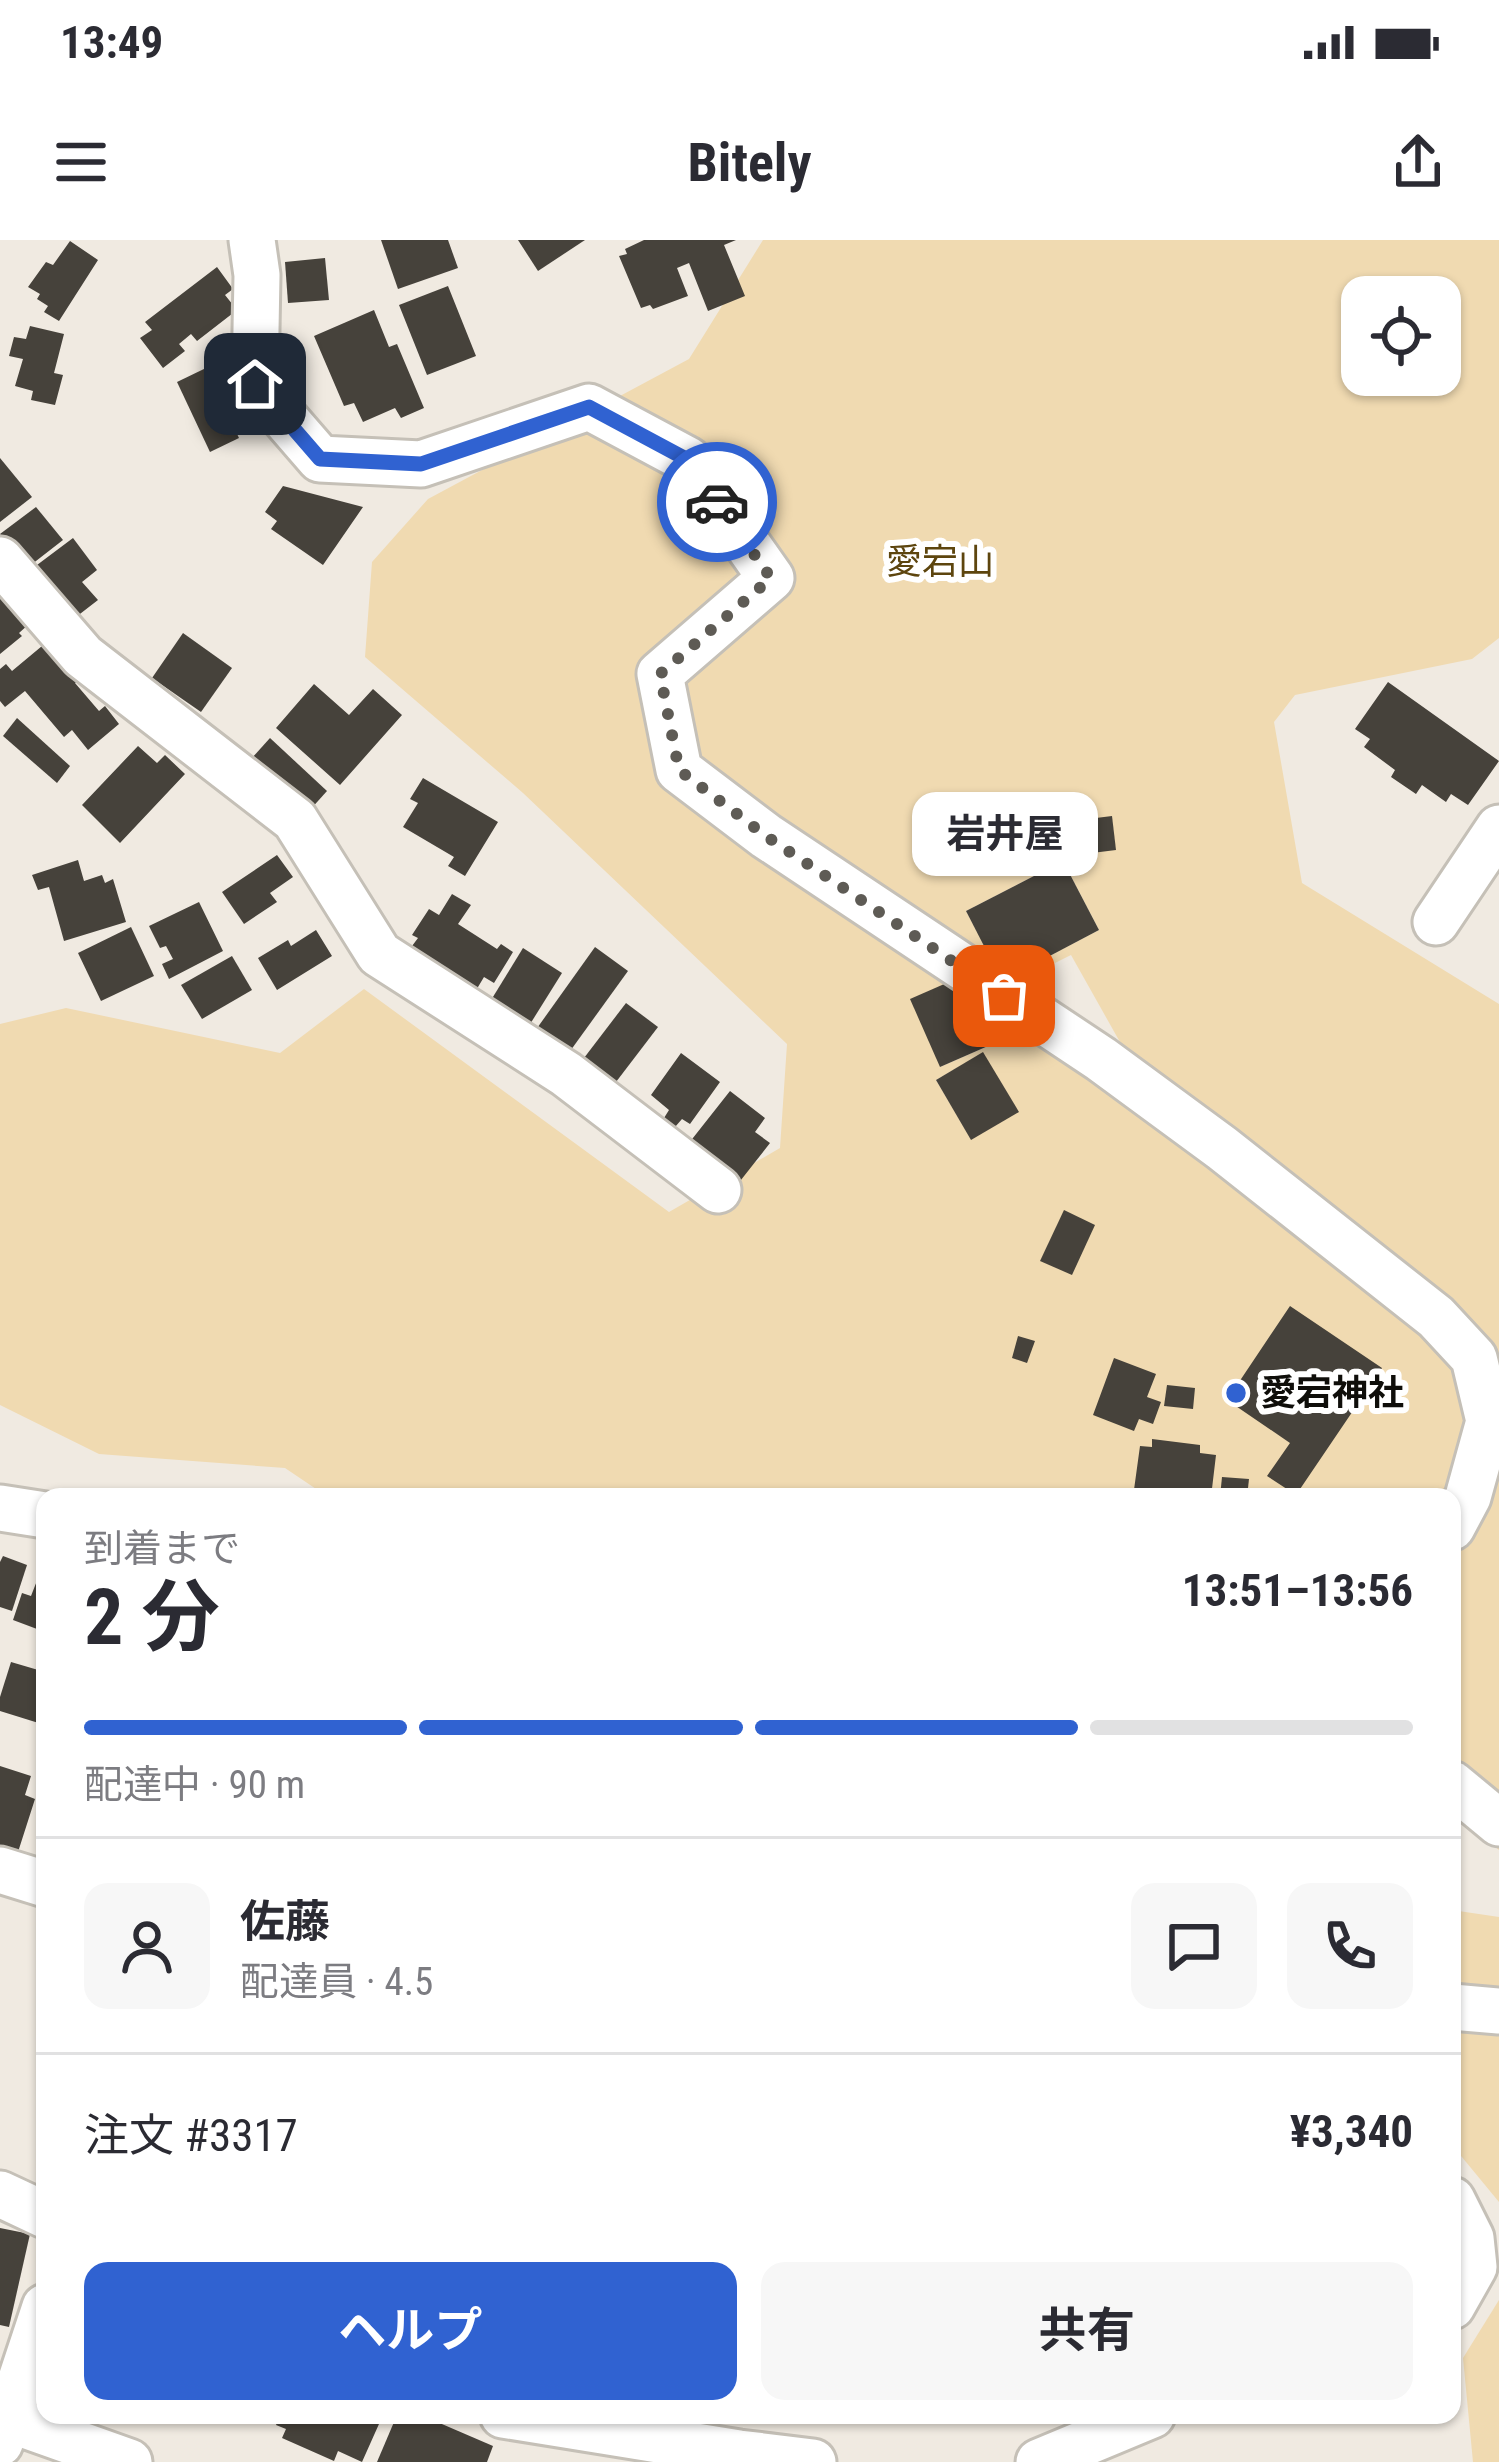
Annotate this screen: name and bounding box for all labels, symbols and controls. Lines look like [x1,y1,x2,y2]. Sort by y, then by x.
text: 13:49 [60,16,163,69]
icon: menu [48,129,114,195]
icon: share [1385,129,1451,195]
text: Bitely [688,131,811,194]
map controls [1341,276,1461,396]
button: locate [1341,276,1461,396]
pin [204,333,306,435]
icon: home [222,351,288,417]
courier [657,442,777,562]
icon: car [684,469,750,535]
park label: 愛宕山 [886,541,994,583]
callout: 岩井屋 [911,792,1097,876]
text: 岩井屋 [946,811,1064,857]
pin [953,945,1055,1047]
icon: bag [971,963,1037,1029]
place label: 愛宕神社 [1260,1372,1404,1414]
marker: 愛宕神社 [1223,1380,1249,1406]
text: 到着まで [84,1526,240,1572]
text: 13:51–13:56 [1182,1564,1413,1617]
text: 2 分 [84,1572,219,1663]
text: 配達中 · 90 m [84,1762,305,1808]
button: person [84,1883,210,2009]
button: chat [1131,1883,1257,2009]
button: phone [1287,1883,1413,2009]
text: 佐藤 [240,1895,330,1948]
text: 配達員 · 4.5 [240,1959,433,2005]
text: ¥3,340 [1290,2105,1413,2158]
text: 注文 #3317 [84,2109,298,2162]
button: ヘルプ [84,2262,737,2400]
button: 共有 [761,2262,1413,2400]

